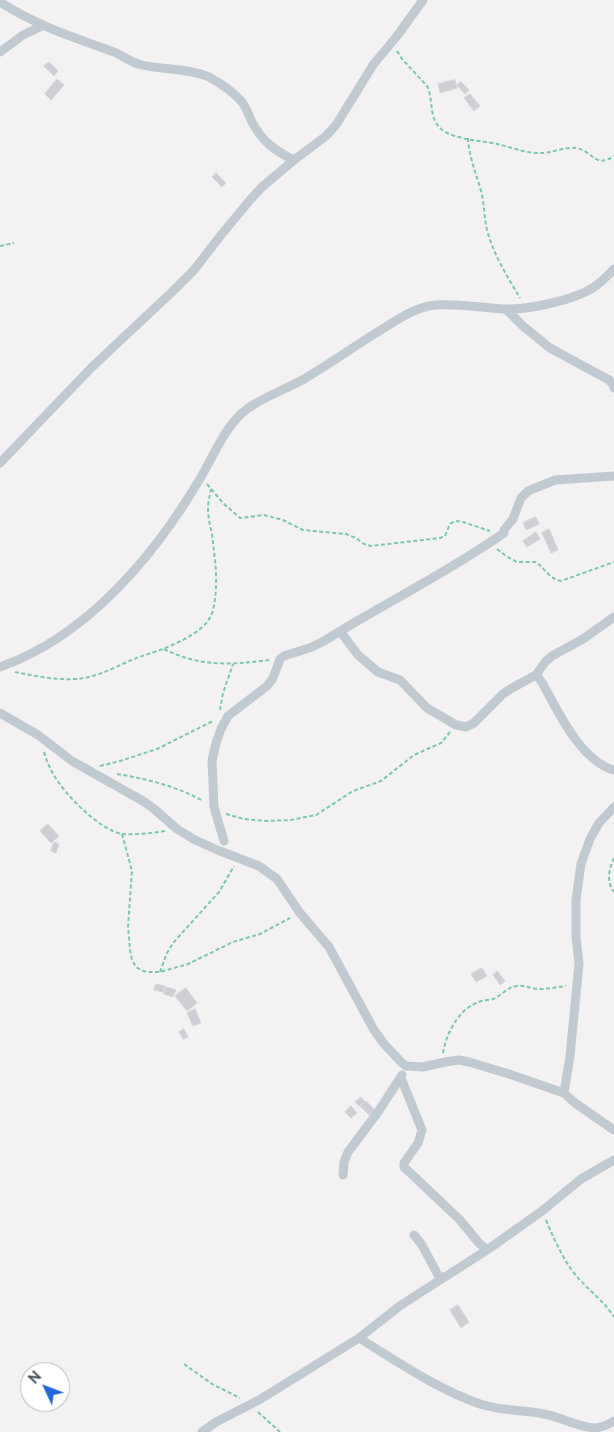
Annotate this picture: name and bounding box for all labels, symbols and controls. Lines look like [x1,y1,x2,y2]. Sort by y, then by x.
north arrow [20,1362,70,1412]
text: N [25,1368,44,1387]

